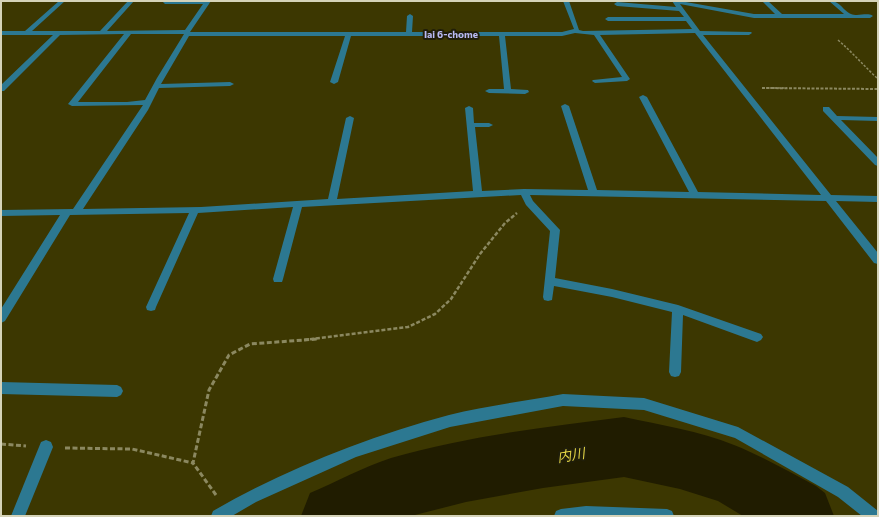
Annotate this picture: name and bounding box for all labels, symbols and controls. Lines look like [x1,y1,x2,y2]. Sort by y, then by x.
district label: Iai 6-chome [424,28,478,40]
water label: 内川 [556,444,588,465]

